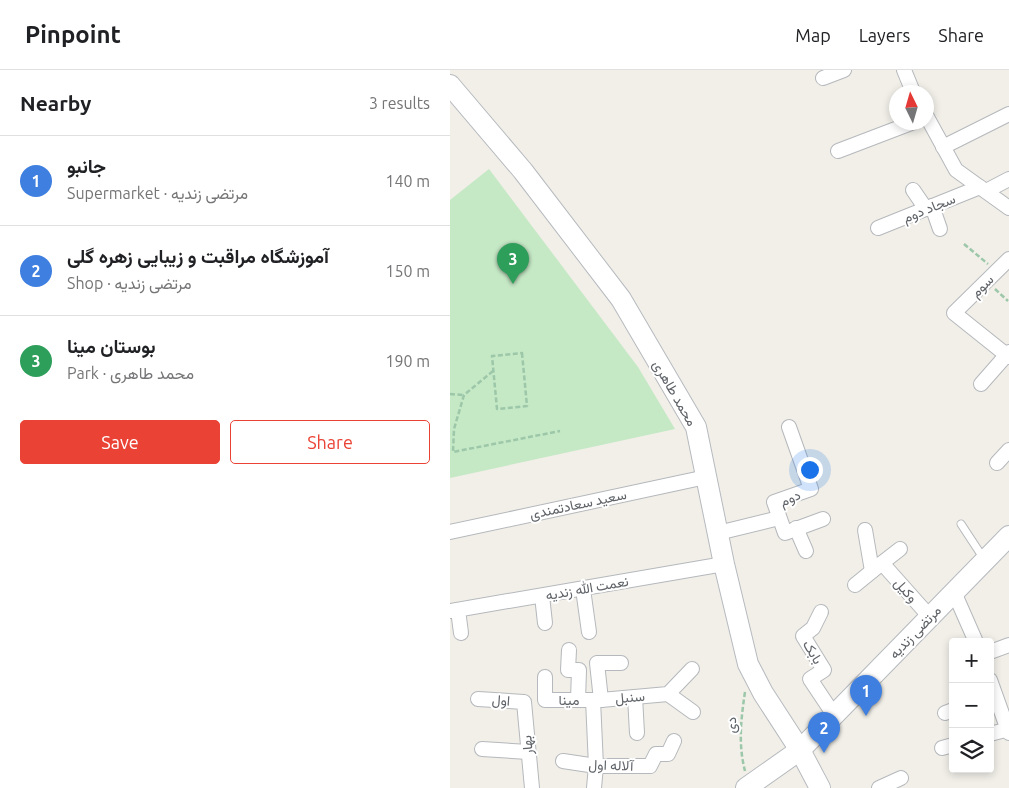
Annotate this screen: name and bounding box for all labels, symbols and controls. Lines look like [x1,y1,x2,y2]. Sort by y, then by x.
text: Pinpoint [25,21,121,48]
text: Map [795,25,831,45]
text: Layers [859,25,910,45]
text: Share [938,25,984,45]
north arrow [889,85,934,130]
text: Nearby [20,91,91,115]
text: 3 results [369,94,430,112]
text: جانبو [67,155,106,177]
text: 1 [31,172,41,190]
text: 140 m [385,172,430,190]
text: Supermarket · مرتضی زندیه [67,184,248,202]
street label: سجاد دوم [900,190,958,227]
pin: 3 [497,243,529,284]
text: آموزشگاه مراقبت و زیبایی زهره گلی [67,245,329,267]
text: 2 [31,262,41,280]
text: 150 m [385,262,430,280]
street label: سوم [967,271,997,301]
text: Shop · مرتضی زندیه [67,274,192,292]
text: بوستان مینا [67,335,156,357]
text: 3 [31,352,41,370]
text: 190 m [385,352,430,370]
street label: محمد طاهری [649,357,700,429]
text: Park · محمد طاهری [67,364,194,382]
button: Save [20,420,220,464]
button: Share [230,420,430,464]
your location [797,457,823,483]
street label: سعید سعادتمندی [528,486,628,523]
street label: دوم [777,486,804,511]
street label: نعمت الله زندیه [544,573,630,604]
street label: وکیل [890,574,921,606]
street label: مرتضی زندیه [886,602,945,663]
street label: بابک [799,637,826,667]
map controls [949,638,994,773]
button: + [949,638,994,683]
pin: 1 [850,675,882,716]
button: − [949,683,994,728]
street label: سنبل [614,688,646,707]
street label: اول [491,691,511,711]
street label: مینا [559,692,579,708]
pin: 2 [808,712,840,753]
street label: دی [723,716,740,734]
button: layers [949,728,994,773]
street label: بهار [518,734,537,756]
street label: آلاله اول [588,756,636,776]

